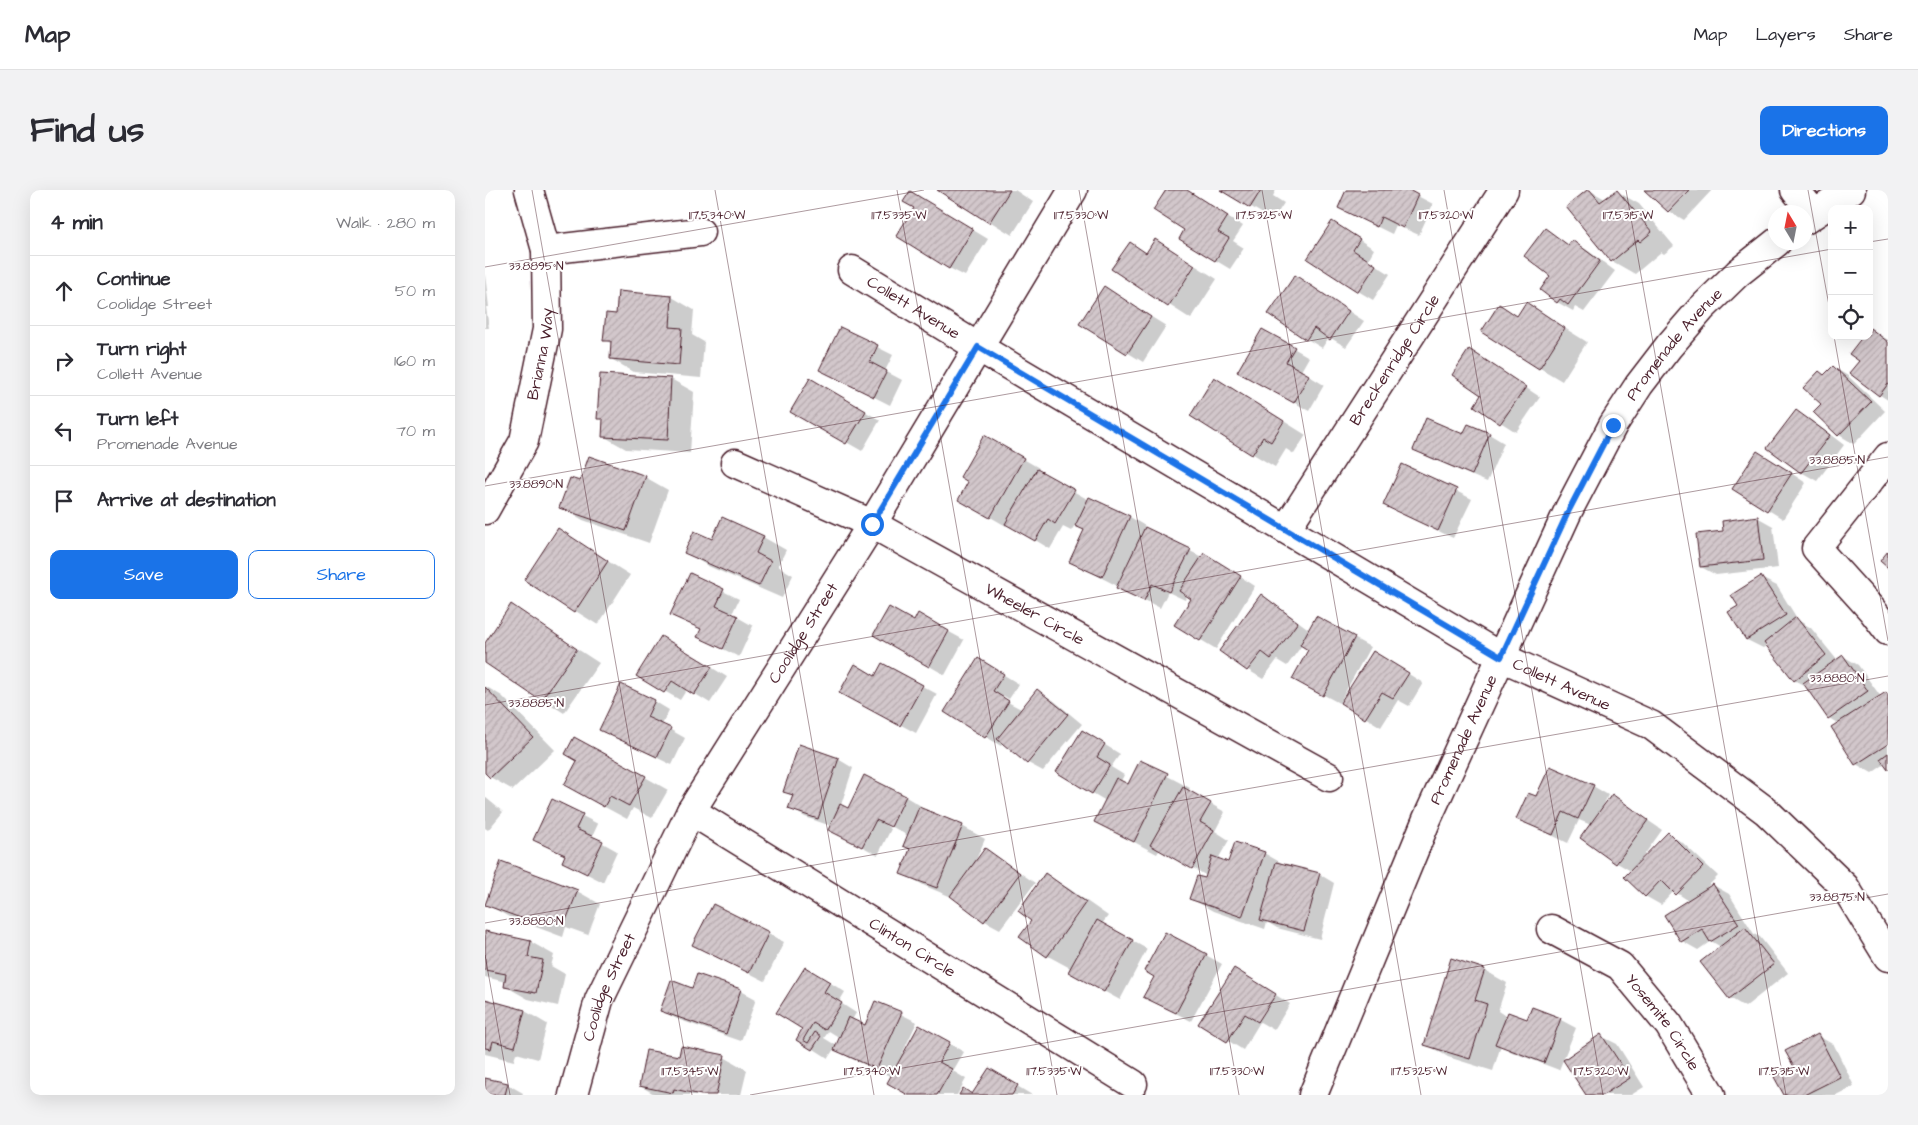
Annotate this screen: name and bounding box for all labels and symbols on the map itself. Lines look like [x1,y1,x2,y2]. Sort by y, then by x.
north arrow [1768,205,1813,250]
text: 117.5340°W [689,207,746,224]
text: 117.5335°W [871,207,927,224]
text: 117.5330°W [1054,207,1109,224]
text: 117.5325°W [1236,207,1293,224]
text: 117.5320°W [1418,207,1474,224]
text: 117.5315°W [1603,207,1654,224]
text: 33.8895°N [509,258,564,275]
street label: Collett Avenue [863,271,964,345]
street label: Promenade Avenue [1621,283,1728,405]
street label: Breckenridge Circle [1344,290,1445,430]
street label: Brianna Way [522,308,559,402]
route end [1602,414,1625,437]
text: 33.8885°N [1809,452,1865,469]
text: 33.8890°N [509,476,563,493]
route start [861,513,884,536]
street label: Coolidge Street [763,578,843,688]
street label: Wheeler Circle [981,578,1089,651]
street label: Collett Avenue [1509,653,1614,716]
text: 33.8880°N [1810,670,1865,687]
street label: Promenade Avenue [1424,671,1503,808]
text: 33.8885°N [508,695,564,712]
text: 33.8875°N [1809,889,1865,906]
text: 33.8880°N [509,913,564,930]
street label: Clinton Circle [865,913,960,983]
street label: Coolidge Street [577,929,641,1043]
street label: Yosemite Circle [1620,969,1705,1075]
text: 117.5345°W [661,1063,719,1080]
text: 117.5340°W [844,1063,901,1080]
text: 117.5335°W [1026,1063,1082,1080]
text: 117.5330°W [1210,1063,1265,1080]
text: 117.5325°W [1391,1063,1448,1080]
text: 117.5320°W [1573,1063,1629,1080]
text: 117.5315°W [1759,1063,1810,1080]

